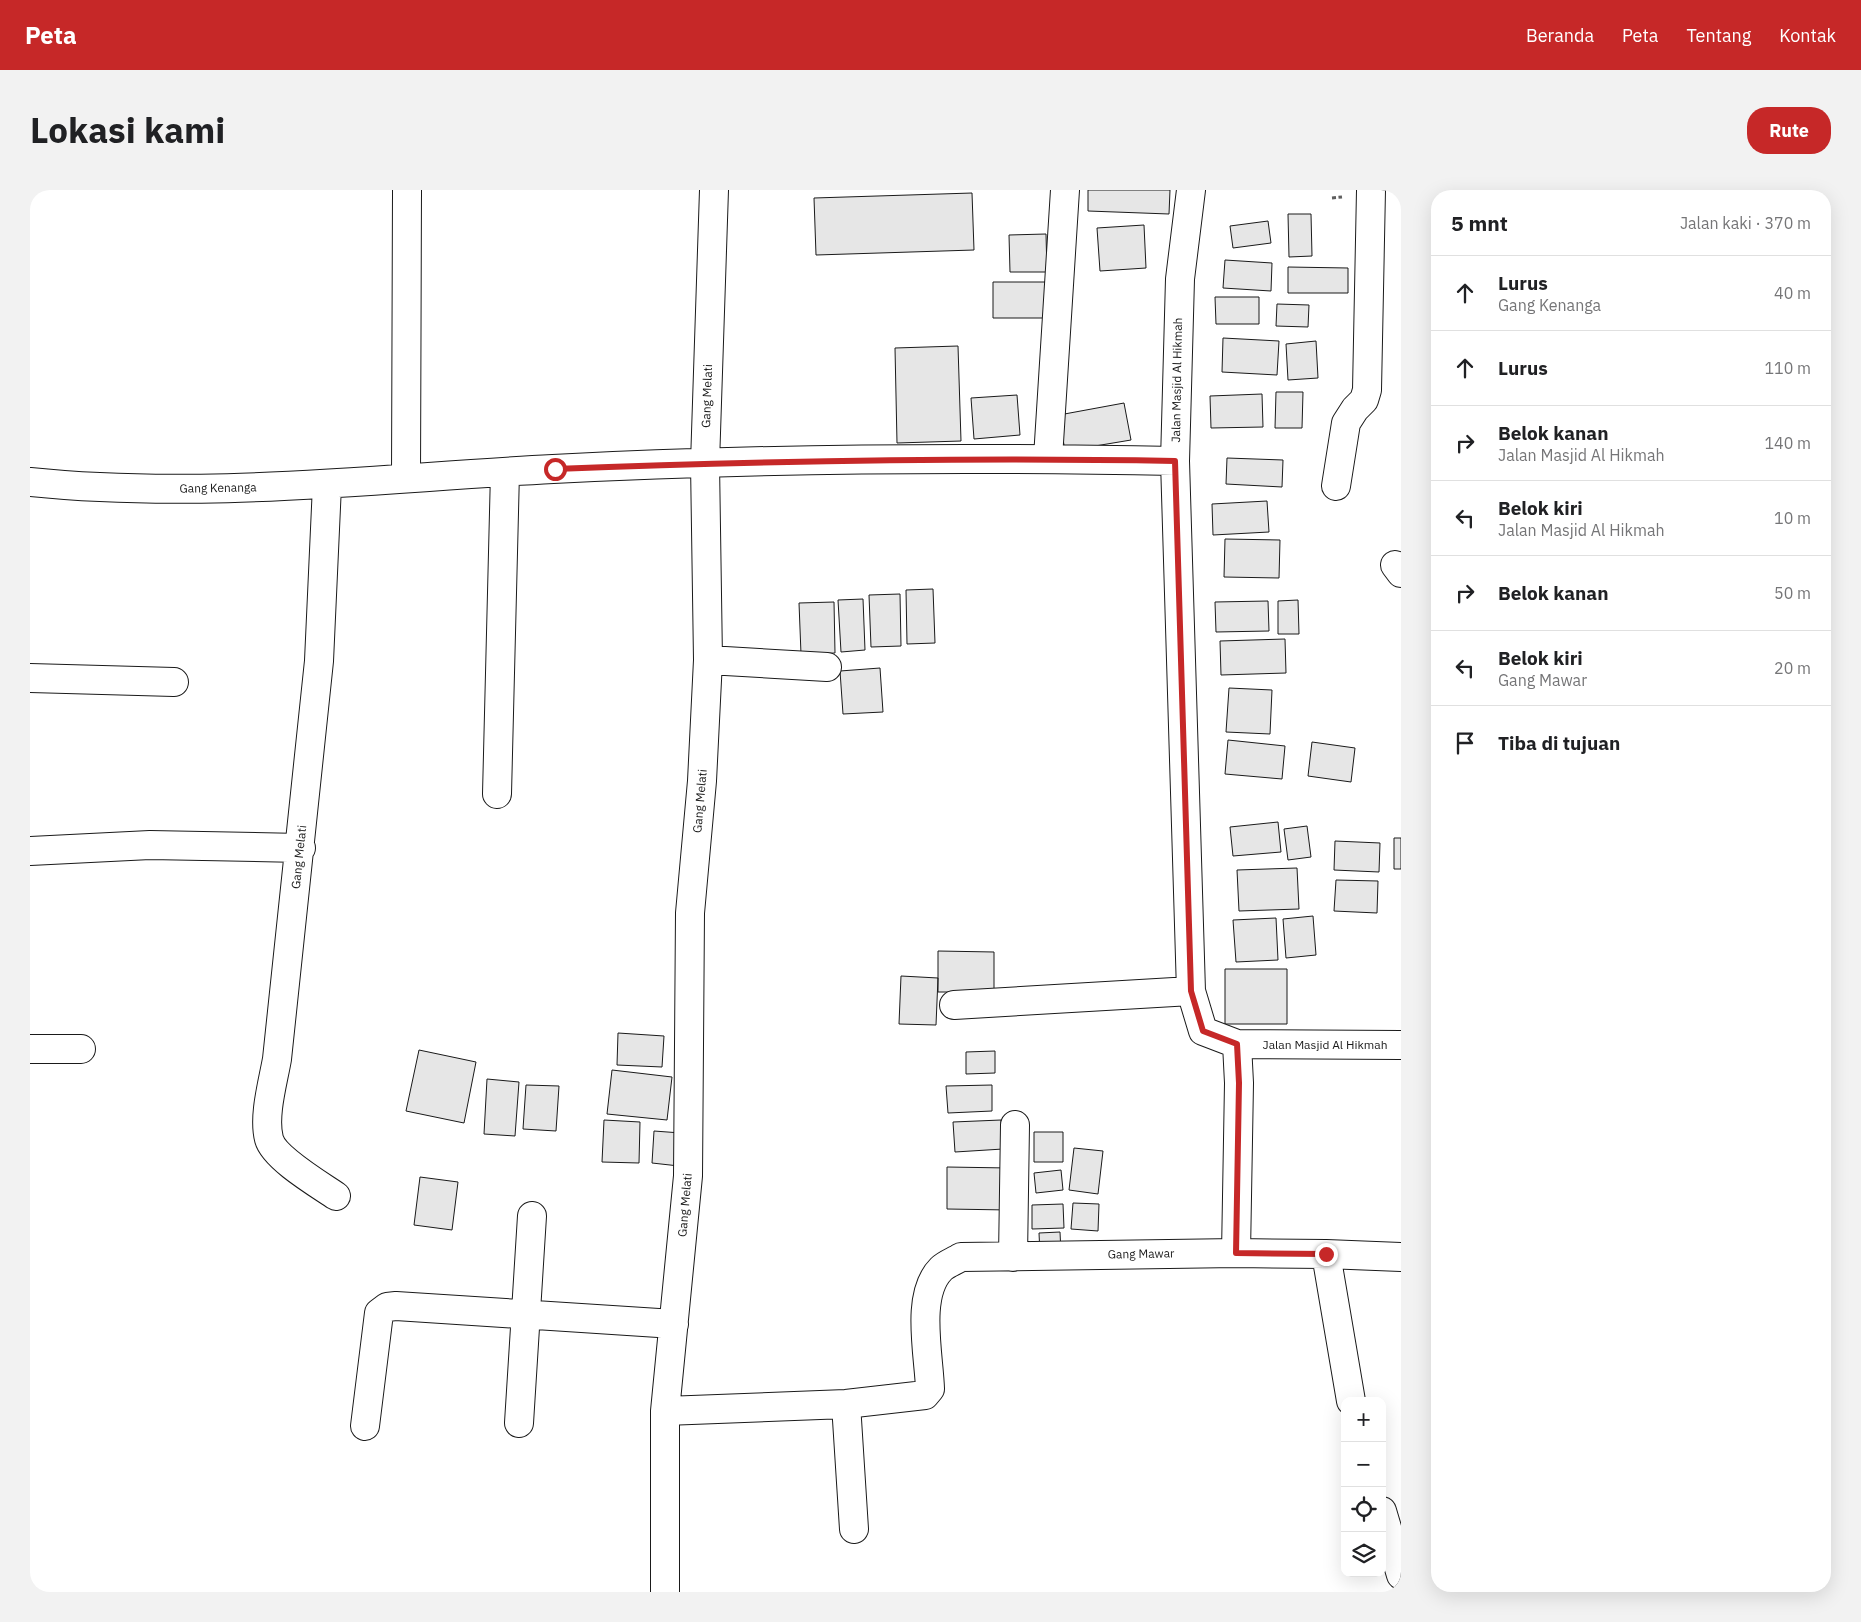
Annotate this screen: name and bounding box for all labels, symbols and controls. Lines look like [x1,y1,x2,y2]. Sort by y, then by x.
text: Peta [25,19,77,51]
text: Beranda [1526,24,1594,47]
text: Peta [1622,24,1658,47]
text: Tentang [1686,24,1751,47]
text: Kontak [1779,24,1836,47]
text: Lokasi kami [30,107,225,153]
button: Rute [1747,107,1831,154]
text: 5 mnt [1451,209,1508,237]
text: Jalan kaki · 370 m [1680,213,1811,233]
text: Lurus [1498,271,1548,295]
icon: ahead [1451,279,1479,307]
text: 40 m [1774,283,1811,303]
text: Gang Kenanga [1498,295,1601,315]
street label: Jalan Masjid Al Hikmah [1168,317,1185,443]
icon: ahead [1451,354,1479,382]
text: Lurus [1498,356,1548,380]
text: 110 m [1764,358,1811,378]
street label: Gang Melati [698,364,715,428]
text: Belok kanan [1498,421,1609,445]
icon: right [1451,429,1479,457]
text: 140 m [1764,433,1811,453]
text: Jalan Masjid Al Hikmah [1498,445,1665,465]
route start [544,458,567,481]
street label: Gang Kenanga [179,479,257,496]
text: Belok kiri [1498,496,1583,520]
icon: left [1451,504,1479,532]
text: 10 m [1774,508,1811,528]
text: Jalan Masjid Al Hikmah [1498,520,1665,540]
icon: right [1451,579,1479,607]
text: Belok kanan [1498,581,1609,605]
text: 50 m [1774,583,1811,603]
text: Belok kiri [1498,646,1583,670]
icon: left [1451,654,1479,682]
text: 20 m [1774,658,1811,678]
text: Gang Mawar [1498,670,1587,690]
icon: arrive [1451,729,1479,757]
text: Tiba di tujuan [1498,731,1620,755]
street label: Gang Melati [689,768,710,833]
street label: Gang Melati [288,824,309,890]
street label: Jalan Masjid Al Hikmah [1263,1037,1387,1052]
street label: Gang Melati [674,1172,695,1237]
route end [1315,1243,1338,1266]
street label: Gang Mawar [1107,1245,1175,1262]
map controls [1341,1397,1386,1577]
button: + [1341,1397,1386,1442]
button: − [1341,1442,1386,1487]
button: locate [1341,1487,1386,1532]
button: layers [1341,1532,1386,1577]

